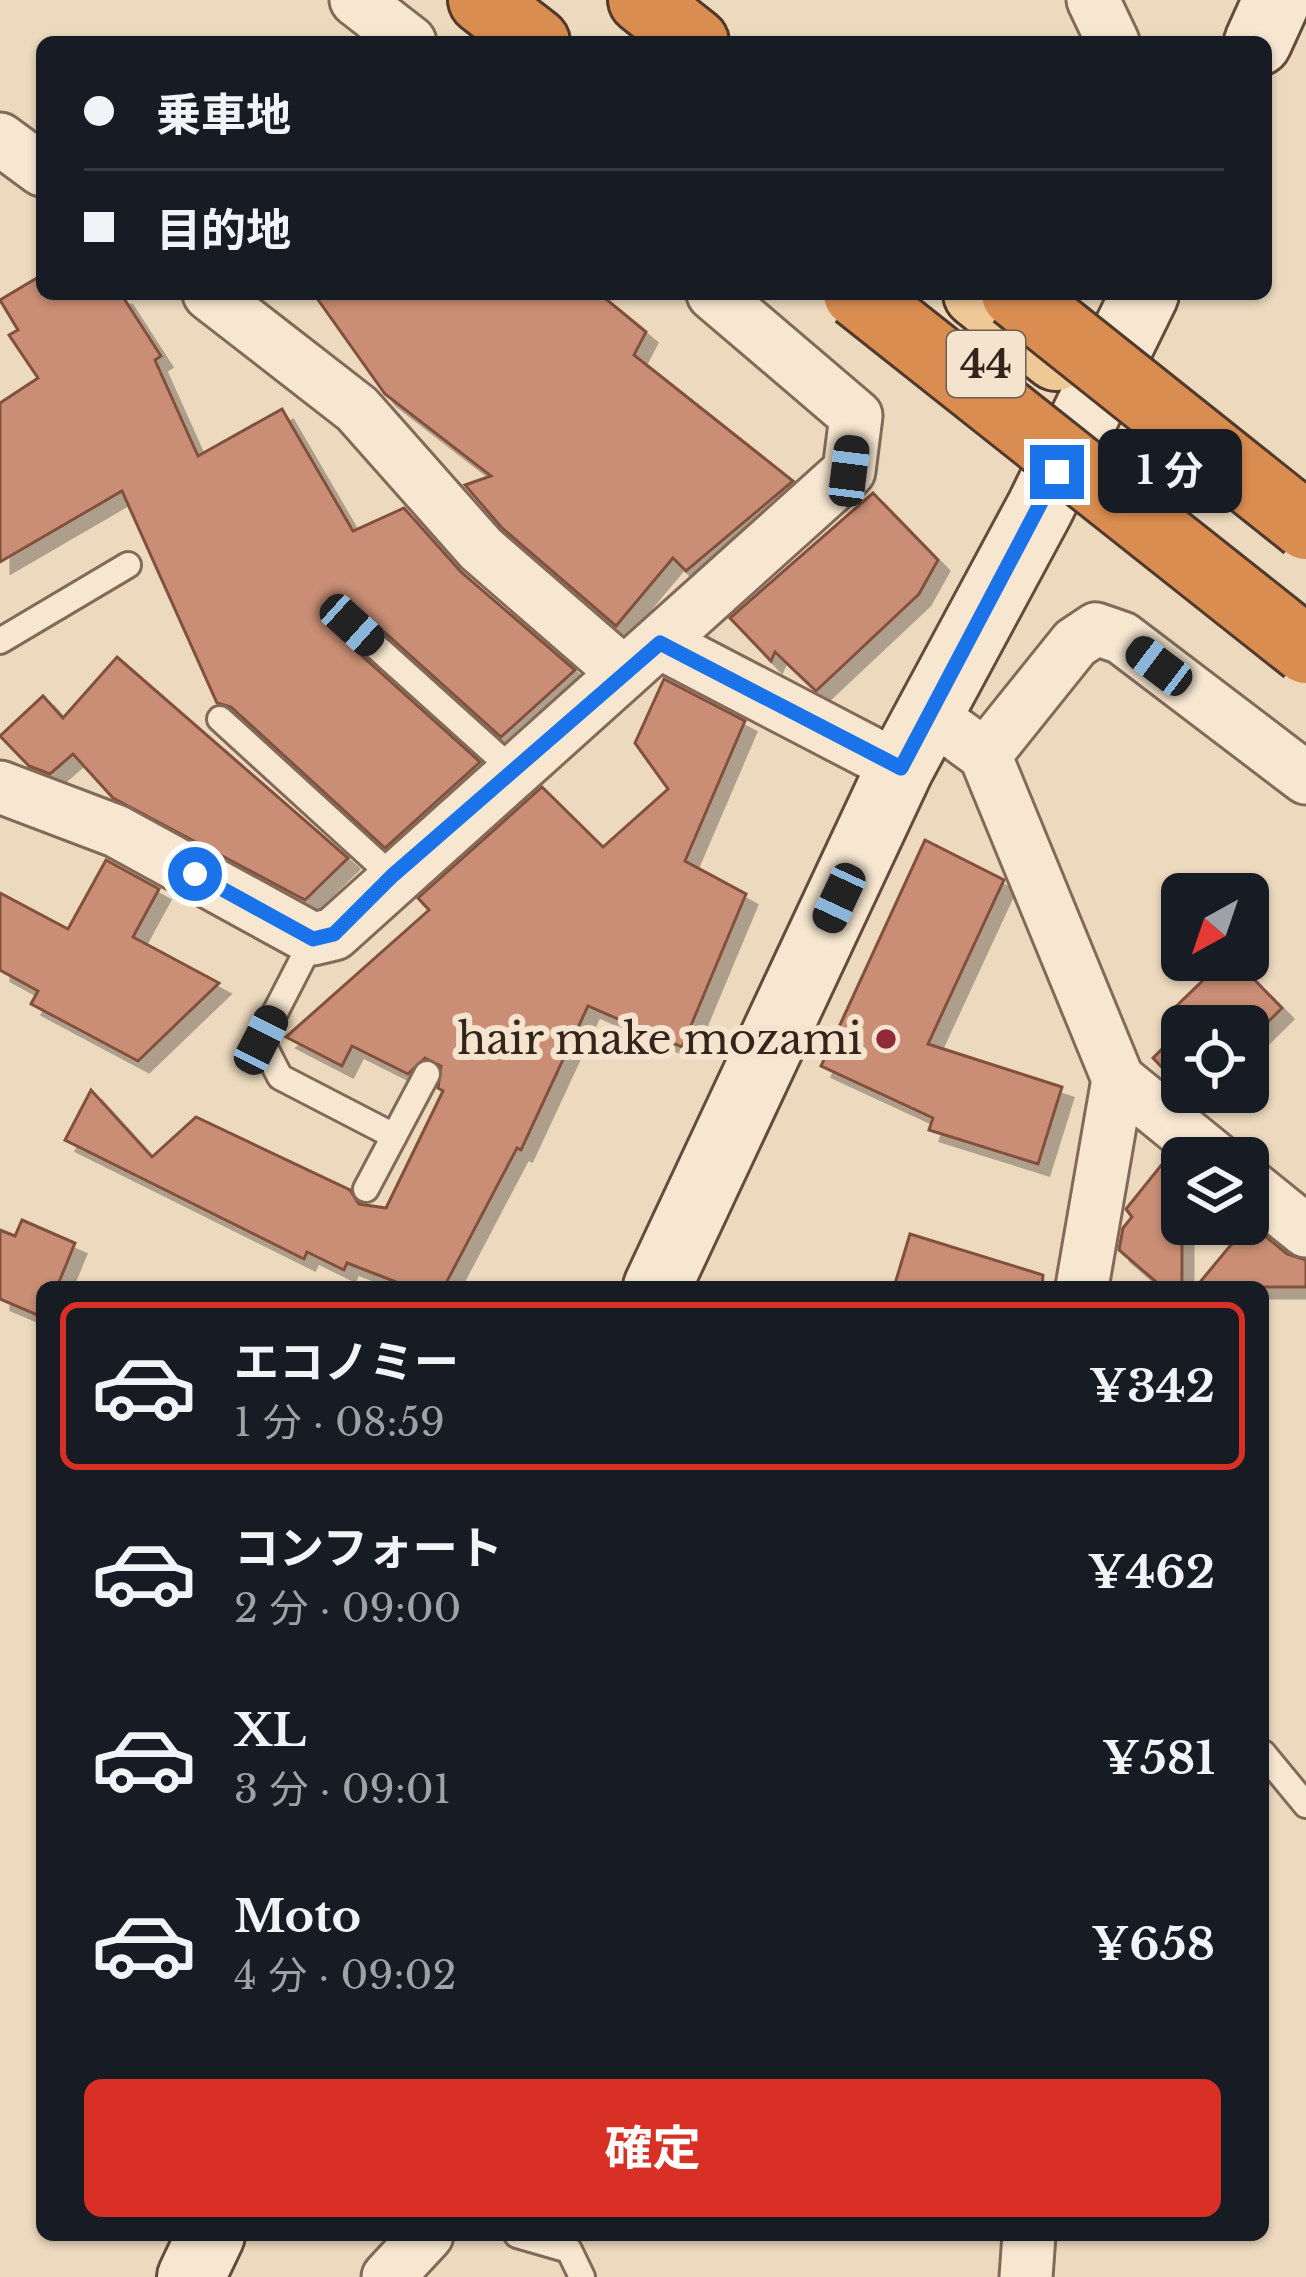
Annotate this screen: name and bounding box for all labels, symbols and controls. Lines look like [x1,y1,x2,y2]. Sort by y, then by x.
text: 乗車地 [156,87,291,143]
text: 目的地 [156,202,291,258]
road number: 44 [947,331,1025,397]
callout: 1 分 [1099,430,1243,514]
car [827,433,871,509]
route end [1030,445,1084,499]
text: 1 分 [1137,446,1203,495]
car [313,588,391,662]
car [1119,630,1199,702]
route start [168,847,222,901]
car [807,858,871,938]
north arrow [1161,873,1269,981]
map controls [1161,873,1269,1245]
car [229,1000,293,1080]
button: locate [1161,1005,1269,1113]
place label: hair make mozami [457,1013,862,1065]
marker: hair make mozami [873,1026,899,1052]
button: layers [1161,1137,1269,1245]
icon: car [90,1332,198,1440]
text: エコノミー [234,1334,459,1390]
text: ¥342 [1089,1358,1215,1414]
text: 1 分 · 08:59 [234,1398,445,1447]
icon: car [90,1518,198,1626]
text: コンフォート [234,1520,503,1576]
text: ¥462 [1087,1544,1215,1600]
text: 2 分 · 09:00 [234,1584,461,1633]
text: XL [234,1702,306,1758]
icon: car [90,1704,198,1812]
text: ¥581 [1102,1730,1215,1786]
text: 3 分 · 09:01 [234,1765,451,1814]
text: Moto [234,1888,361,1944]
icon: car [90,1890,198,1998]
text: ¥658 [1091,1916,1215,1972]
text: 4 分 · 09:02 [234,1951,456,2000]
button: 確定 [84,2079,1221,2217]

